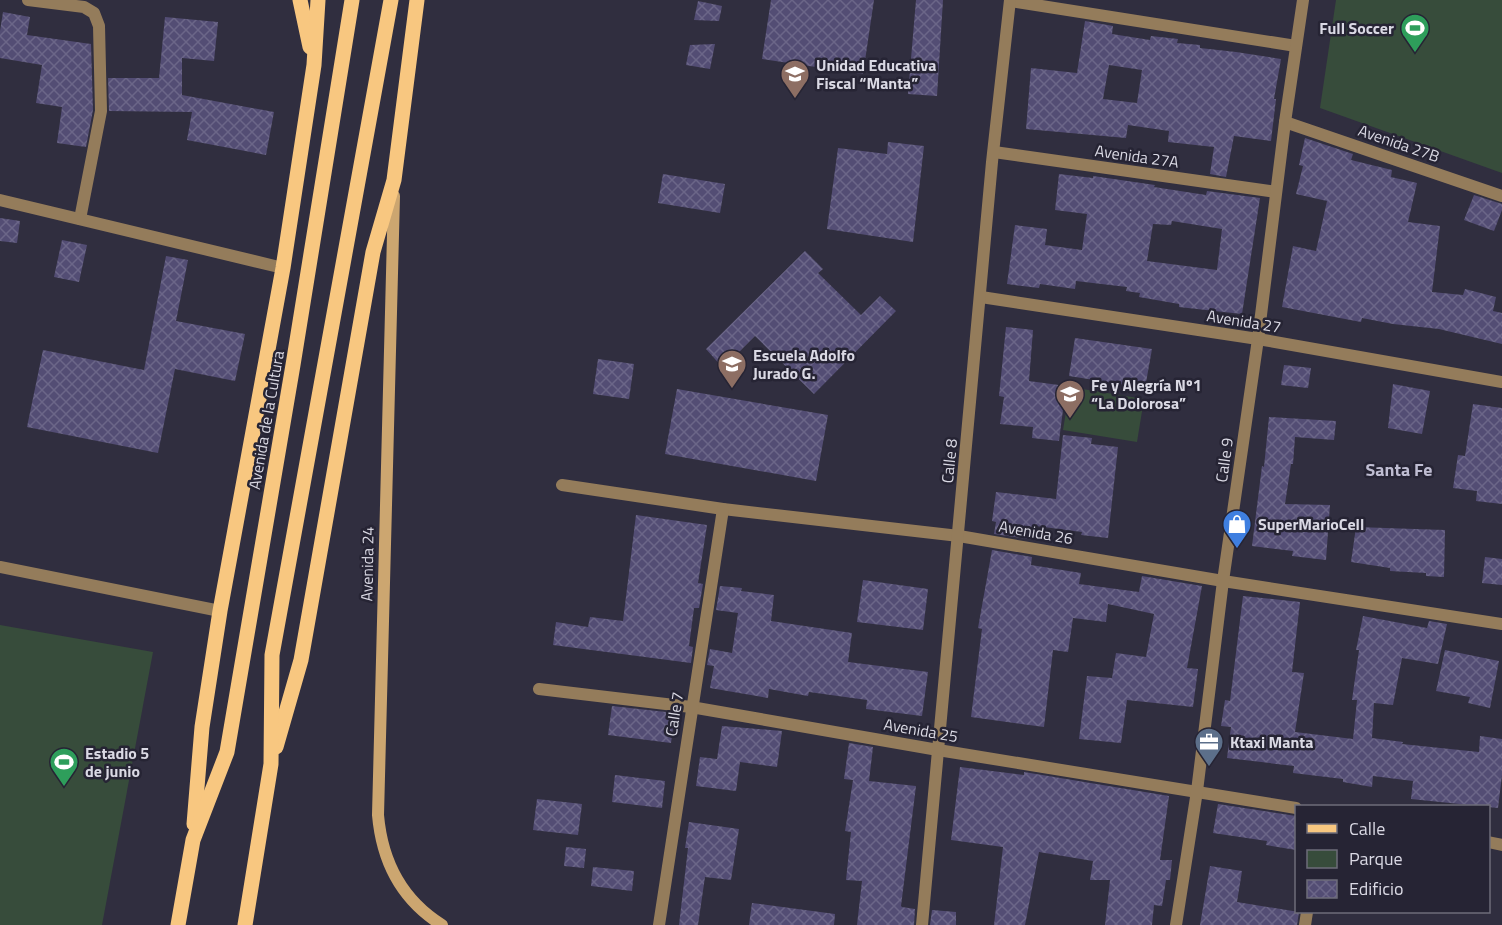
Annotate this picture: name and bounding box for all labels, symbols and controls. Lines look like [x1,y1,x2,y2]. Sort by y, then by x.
sports icon: Full Soccer [1399,12,1431,54]
place label: Full Soccer [1319,16,1394,40]
place label: Unidad Educativa Fiscal “Manta” [816,53,936,95]
school or university icon: Unidad Educativa Fiscal “Manta” [779,58,811,100]
street label: Avenida 27B [1355,118,1443,168]
street label: Avenida 27A [1094,138,1181,174]
street label: Avenida 27 [1205,303,1283,339]
place label: Escuela Adolfo Jurado G. [753,343,855,385]
school or university icon: Escuela Adolfo Jurado G. [716,348,748,390]
street label: Avenida de la Cultura [242,349,290,491]
place label: Fe y Alegría Nº1 “La Dolorosa” [1091,373,1202,415]
school or university icon: Fe y Alegría Nº1 “La Dolorosa” [1054,378,1086,420]
street label: Calle 9 [1209,436,1239,484]
street label: Calle 8 [935,437,963,484]
district label: Santa Fe [1365,456,1433,483]
shop icon: SuperMarioCell [1221,508,1253,550]
place label: SuperMarioCell [1258,512,1364,536]
street label: Avenida 26 [997,514,1075,550]
street label: Avenida 24 [354,526,380,602]
street label: Calle 7 [659,690,689,738]
street label: Avenida 25 [882,712,960,748]
office icon: Ktaxi Manta [1193,726,1225,768]
place label: Ktaxi Manta [1230,730,1313,754]
place label: Estadio 5 de junio [85,741,149,783]
sports icon: Estadio 5 de junio [48,746,80,788]
legend [1295,805,1490,913]
text: Calle [1349,815,1385,842]
text: Parque [1349,845,1403,872]
text: Edificio [1349,875,1403,902]

